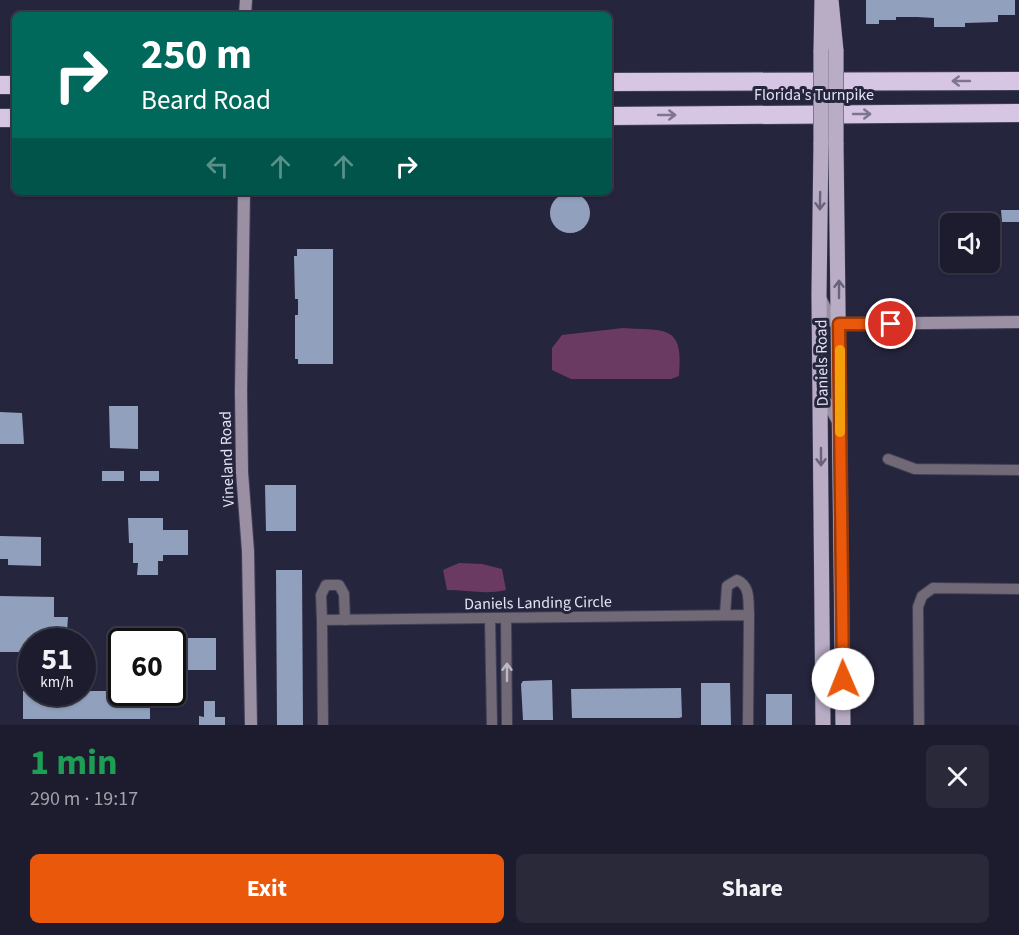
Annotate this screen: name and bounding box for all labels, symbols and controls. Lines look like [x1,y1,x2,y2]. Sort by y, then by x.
text: 250 m [141,25,252,85]
icon: right [42,36,120,114]
one-way arrow [951,75,971,87]
text: Beard Road [141,81,271,120]
street label: Florida's Turnpike [754,84,874,106]
one-way arrow [852,108,872,120]
one-way arrow [657,109,677,121]
icon: left [201,150,234,183]
icon: ahead [264,150,297,183]
icon: ahead [327,150,360,183]
icon: right [390,150,423,183]
one-way arrow [814,191,826,211]
map controls [940,213,1000,273]
button: sound [940,213,1000,273]
one-way arrow [833,279,845,299]
pin [865,298,916,349]
icon: arrive [874,307,907,340]
street label: Daniels Road [810,319,834,407]
street label: Vineland Road [214,411,240,507]
one-way arrow [815,447,827,467]
street label: Daniels Landing Circle [464,591,612,615]
speed limit sign: 60 [108,628,186,706]
text: 51 [41,638,73,681]
position arrow [811,647,875,711]
one-way arrow [501,662,513,682]
text: km/h [40,672,74,693]
text: 1 min [30,737,118,788]
button: close [926,745,989,808]
text: 290 m · 19:17 [30,785,138,813]
button: Exit [30,854,504,923]
button: Share [516,854,989,923]

